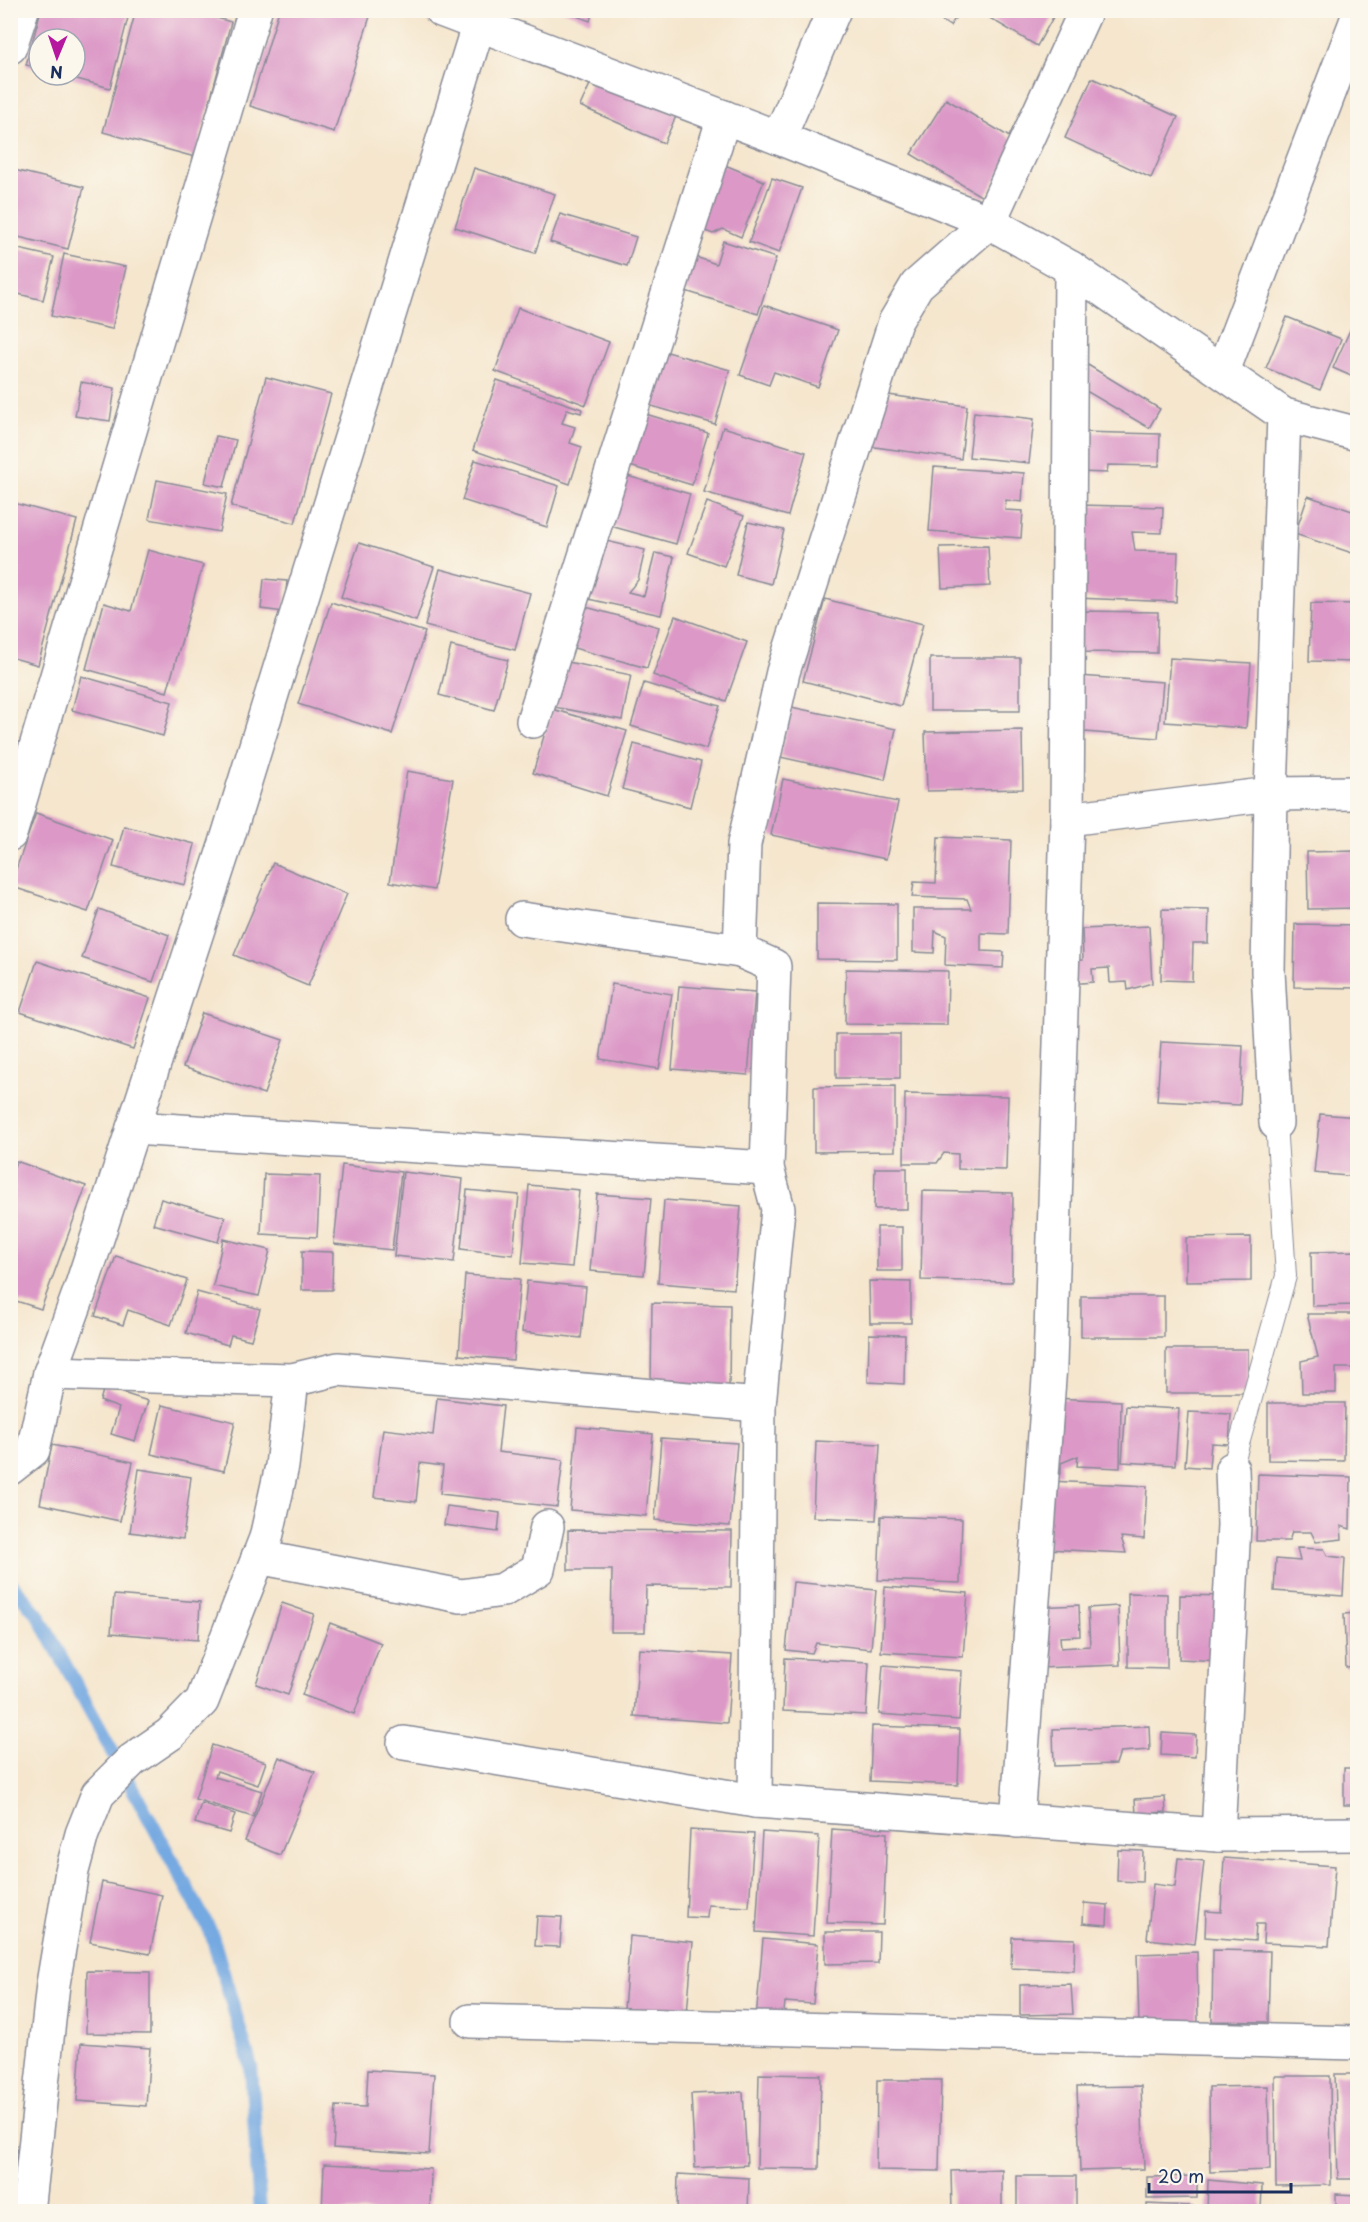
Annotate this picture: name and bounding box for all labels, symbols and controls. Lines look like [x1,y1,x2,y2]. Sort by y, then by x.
north arrow [27,27,87,87]
text: N [50,61,63,85]
scale bar [1149,2156,1292,2194]
text: 20 m [1158,2162,1204,2189]

